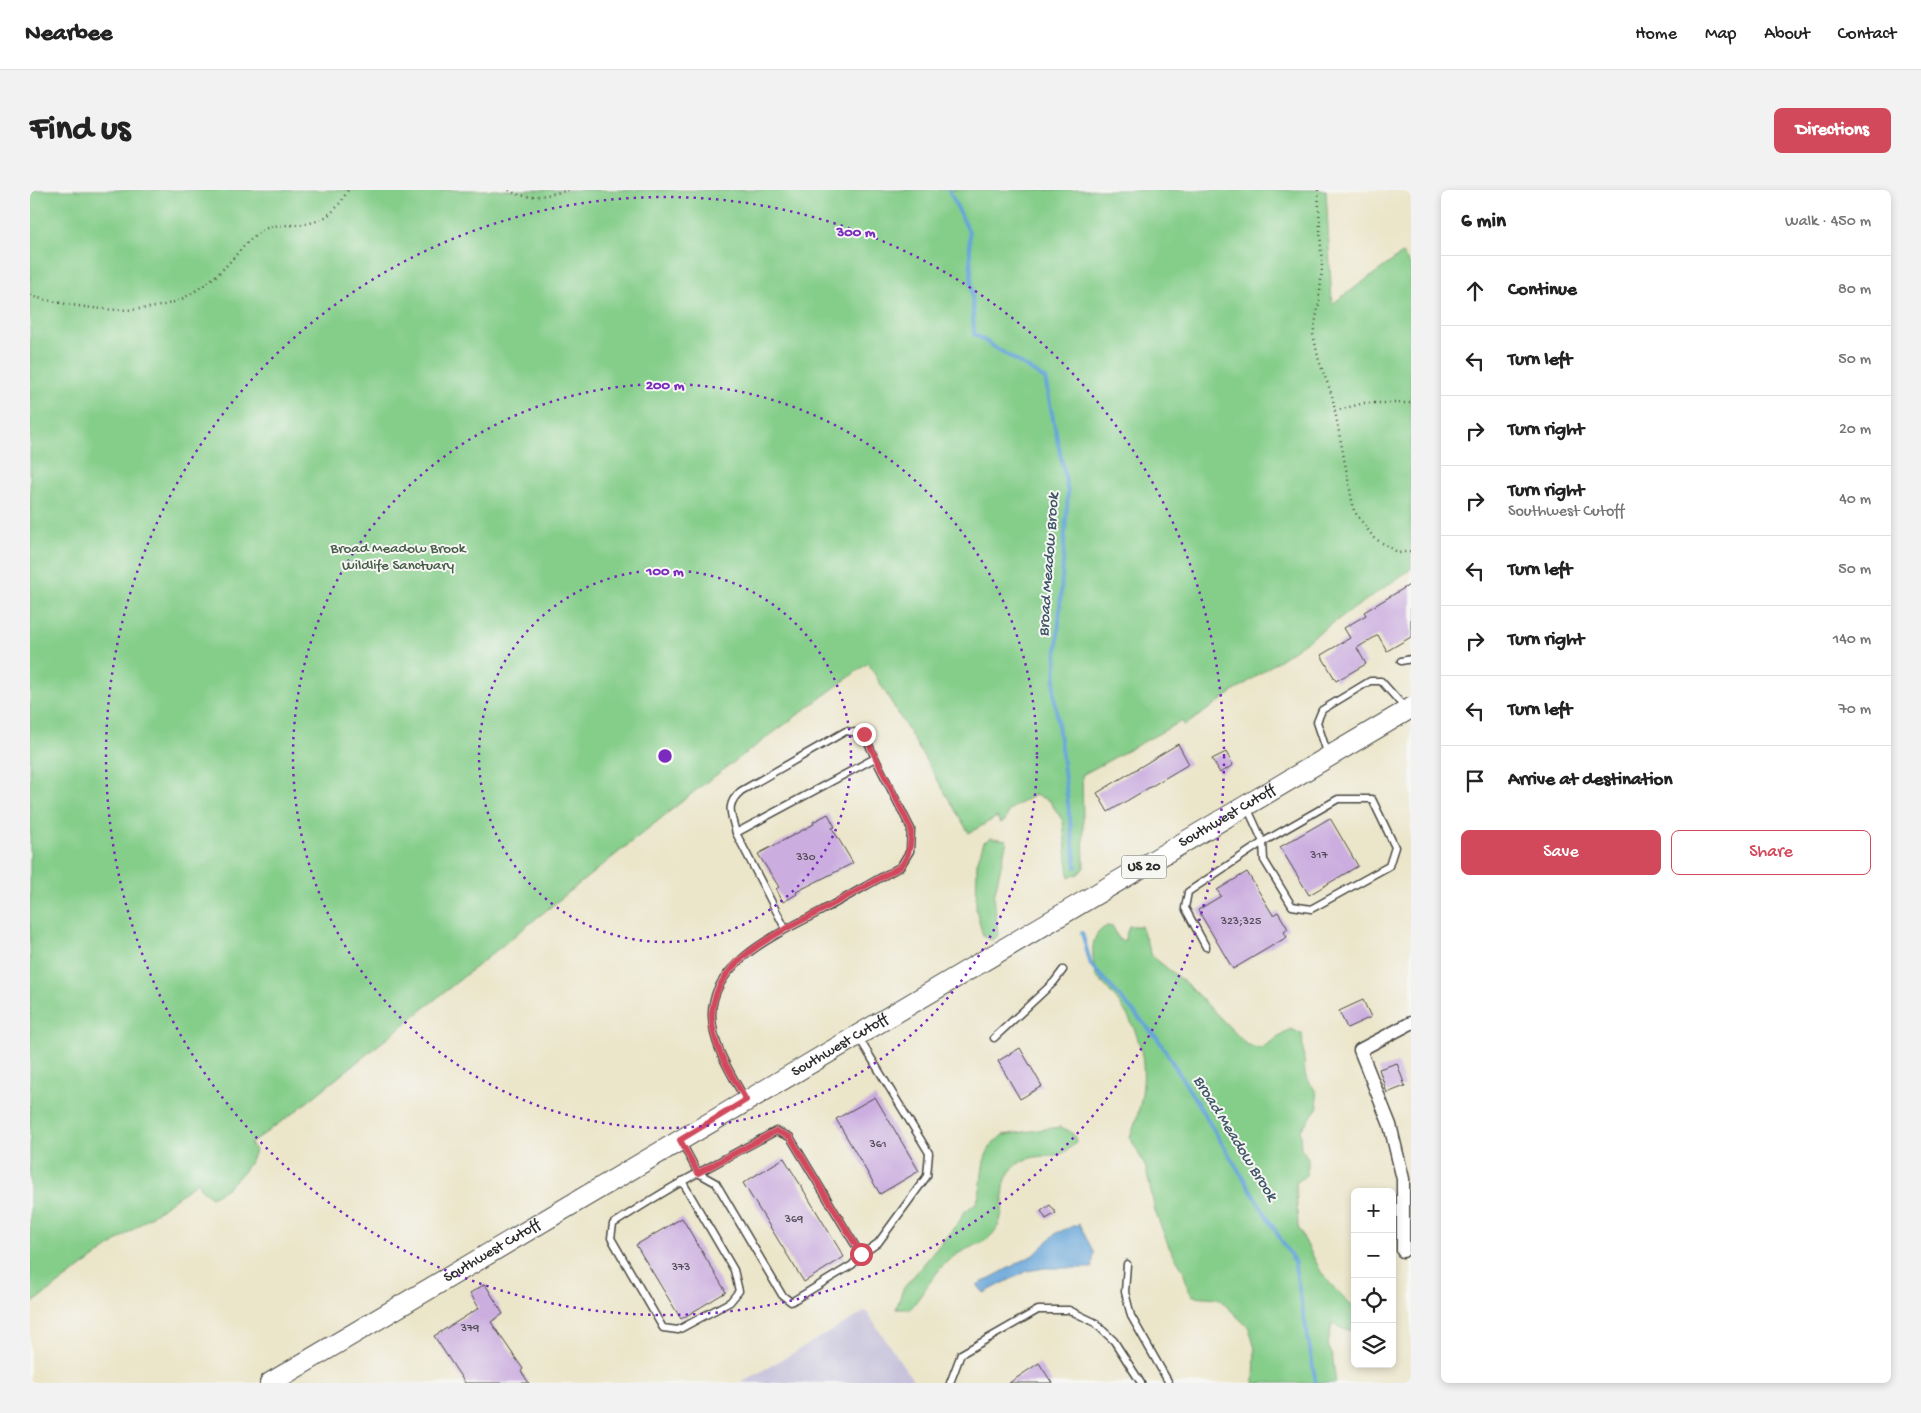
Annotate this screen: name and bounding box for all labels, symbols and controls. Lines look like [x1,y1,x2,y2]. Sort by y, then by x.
text: Nearbee [25,20,112,49]
text: Home [1635,24,1677,45]
text: Map [1705,24,1736,45]
text: About [1764,24,1810,45]
text: Contact [1838,24,1896,45]
button: Directions [1774,108,1891,153]
text: Find us [30,110,130,151]
text: 6 min [1461,210,1506,235]
text: Walk · 450 m [1785,213,1871,232]
text: 300 m [835,224,876,242]
icon: ahead [1461,277,1489,305]
text: Continue [1508,279,1577,302]
text: 80 m [1838,281,1871,300]
icon: left [1461,347,1489,375]
text: Turn left [1508,349,1572,372]
text: 50 m [1838,351,1871,370]
text: 200 m [646,377,685,395]
icon: right [1461,417,1489,445]
text: Turn right [1508,419,1584,442]
text: 20 m [1839,421,1871,440]
text: Turn right [1508,480,1584,503]
icon: right [1461,487,1489,515]
water label: Broad Meadow Brook [1036,491,1065,637]
text: 40 m [1839,491,1871,510]
text: Southwest Cutoff [1508,503,1624,522]
park label: Broad Meadow Brook Wildlife Sanctuary [330,540,467,575]
icon: left [1461,557,1489,585]
text: Turn left [1508,559,1572,582]
text: 50 m [1838,561,1871,580]
text: 100 m [645,563,684,581]
icon: right [1461,627,1489,655]
text: Turn right [1508,629,1584,652]
text: 140 m [1833,631,1871,650]
icon: left [1461,697,1489,725]
text: Turn left [1508,699,1572,722]
text: 70 m [1838,701,1871,720]
route end [853,723,876,746]
centre of rings [656,747,674,765]
icon: arrive [1461,767,1489,795]
text: Arrive at destination [1508,769,1672,792]
street label: Southwest Cutoff [1176,781,1280,852]
button: Save [1461,830,1661,875]
button: Share [1671,830,1871,875]
house number: 317 [1309,849,1328,863]
house number: 330 [795,851,816,865]
road number: US 20 [1122,856,1166,879]
house number: 323;325 [1220,915,1261,929]
street label: Southwest Cutoff [788,1010,892,1081]
water label: Broad Meadow Brook [1188,1073,1281,1207]
house number: 361 [868,1138,887,1152]
map controls [1351,1188,1396,1368]
button: + [1351,1188,1396,1233]
house number: 369 [784,1213,803,1227]
street label: Southwest Cutoff [441,1215,545,1287]
button: − [1351,1233,1396,1278]
route start [850,1243,873,1266]
house number: 373 [671,1261,690,1275]
button: locate [1351,1278,1396,1323]
house number: 379 [460,1322,479,1336]
button: layers [1351,1323,1396,1368]

